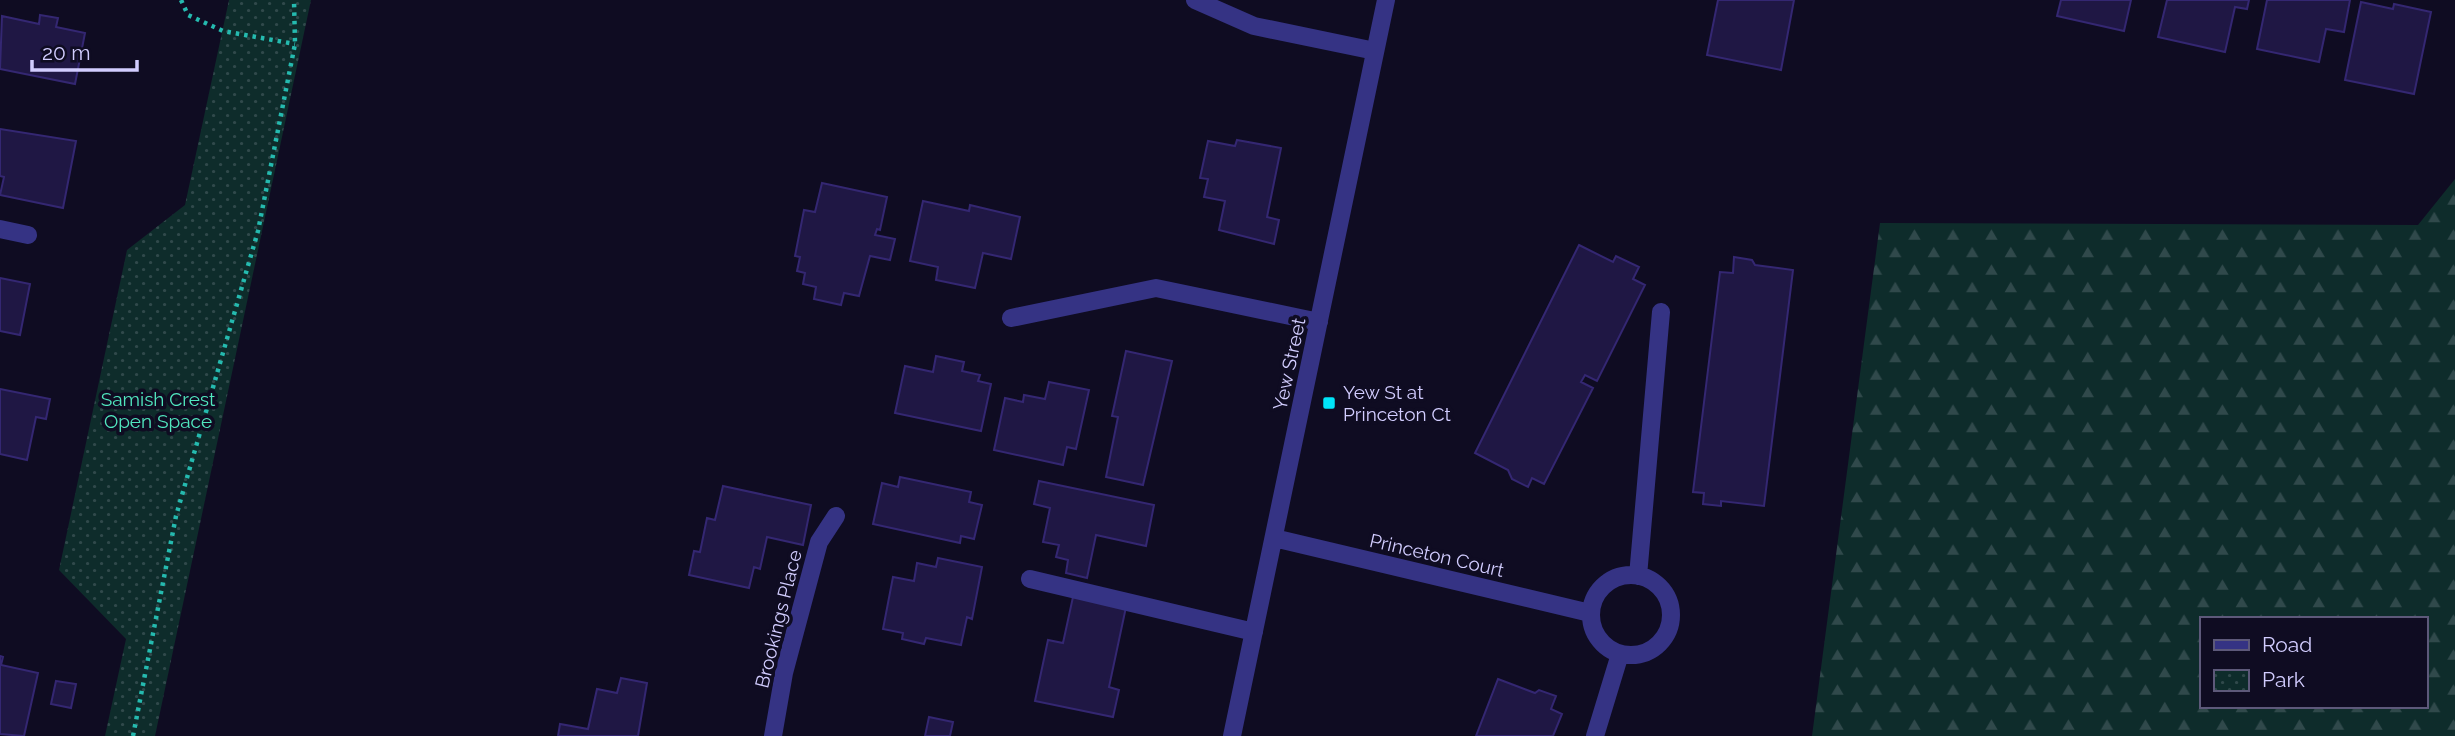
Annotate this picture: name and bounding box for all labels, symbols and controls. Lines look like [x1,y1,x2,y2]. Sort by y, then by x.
scale bar [32,28,136,72]
text: 20 m [42,40,90,65]
street label: Yew Street [1268,315,1310,412]
place label: Yew St at Princeton Ct [1343,381,1452,425]
park label: Samish Crest Open Space [101,388,216,432]
marker: Yew St at Princeton Ct [1321,395,1337,411]
street label: Princeton Court [1368,529,1507,581]
street label: Brookings Place [750,548,806,690]
legend [2200,617,2427,708]
text: Road [2262,632,2312,657]
text: Park [2262,667,2305,692]

